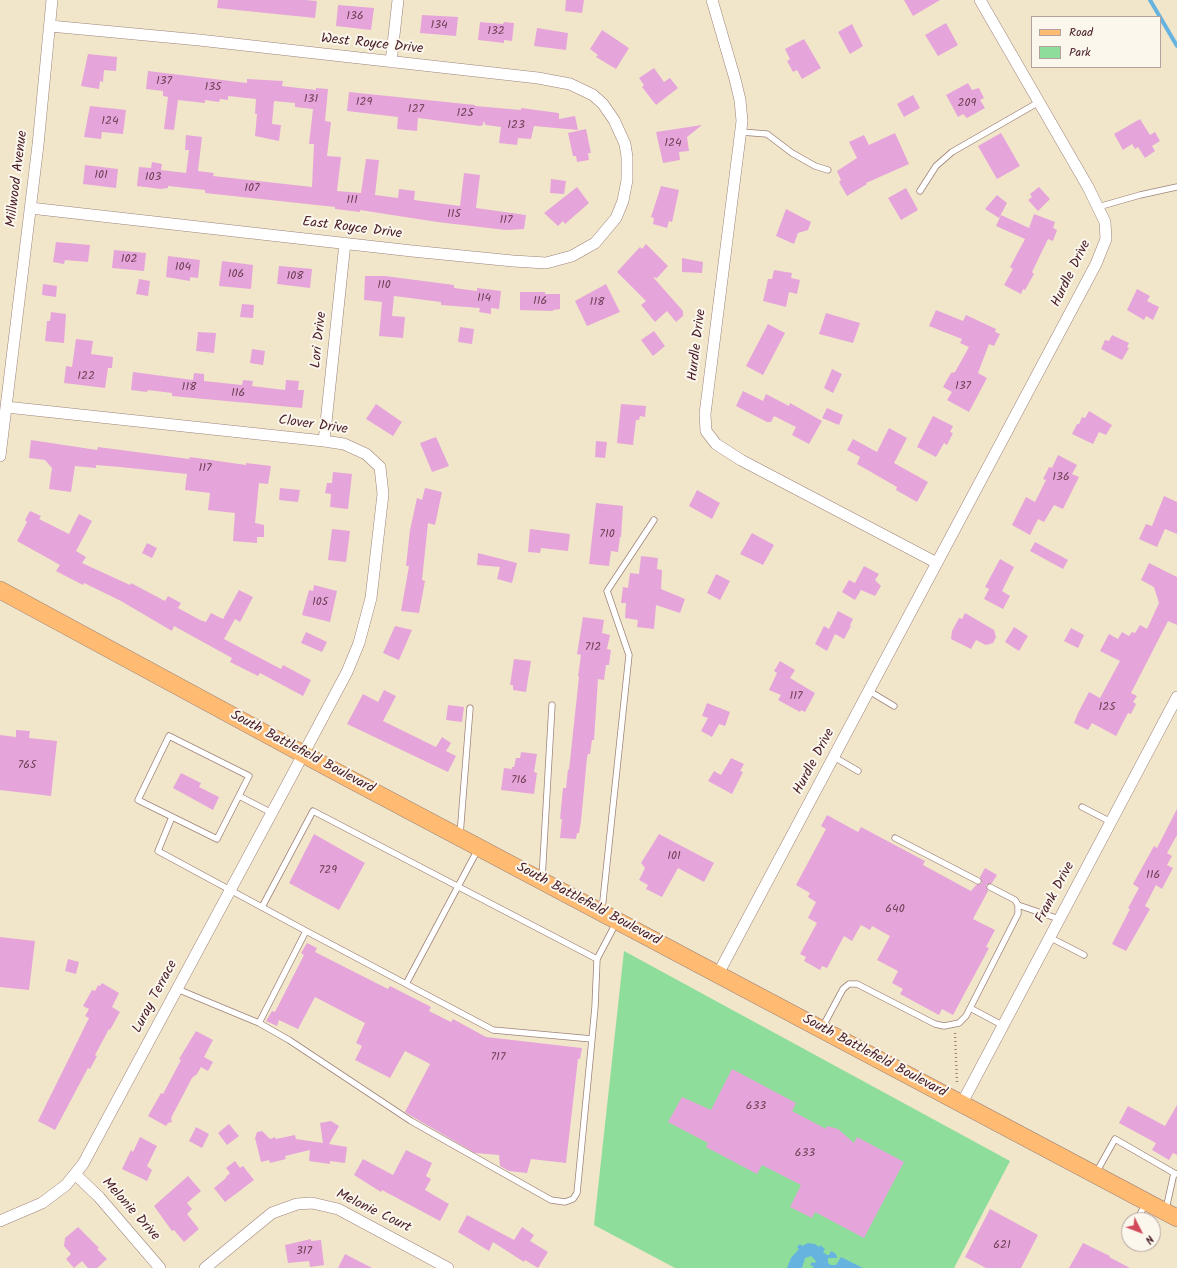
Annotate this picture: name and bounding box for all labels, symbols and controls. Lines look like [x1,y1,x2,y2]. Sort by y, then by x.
house number: 136 [346,10,364,24]
legend [1031,16,1161,68]
house number: 134 [430,19,448,33]
text: Road [1069,23,1093,42]
house number: 132 [487,25,505,39]
street label: West Royce Drive [320,31,424,59]
text: Park [1069,43,1091,62]
house number: 137 [156,75,172,89]
house number: 135 [204,81,222,95]
house number: 131 [304,93,318,107]
house number: 129 [356,96,372,110]
house number: 209 [958,97,976,111]
house number: 127 [408,103,424,117]
house number: 125 [456,107,474,121]
house number: 124 [101,115,119,129]
house number: 123 [507,119,525,133]
street label: Millwood Avenue [4,130,32,228]
house number: 124 [664,137,682,151]
house number: 101 [94,169,108,183]
house number: 103 [145,171,161,185]
house number: 107 [244,182,260,196]
house number: 111 [346,194,358,208]
house number: 115 [447,208,461,222]
house number: 117 [499,214,513,228]
street label: East Royce Drive [301,215,403,243]
street label: Hurdle Drive [1049,238,1095,310]
house number: 102 [121,253,137,267]
house number: 104 [175,261,191,275]
house number: 106 [228,268,244,282]
house number: 108 [287,270,303,284]
house number: 110 [377,279,391,293]
house number: 114 [477,292,491,306]
house number: 116 [533,295,547,309]
house number: 118 [590,296,604,310]
street label: Hurdle Drive [685,308,711,382]
street label: Lori Drive [309,311,331,369]
house number: 122 [77,370,95,384]
house number: 137 [955,380,971,394]
house number: 118 [182,381,196,395]
house number: 116 [231,387,245,401]
street label: Clover Drive [277,413,349,439]
house number: 117 [198,462,212,476]
house number: 136 [1052,471,1070,485]
house number: 710 [599,528,615,542]
house number: 105 [312,596,328,610]
house number: 712 [585,641,601,655]
house number: 117 [789,690,803,704]
house number: 125 [1098,701,1116,715]
street label: South Battlefield Boulevard [227,708,377,798]
street label: Hurdle Drive [791,726,839,798]
house number: 765 [18,759,36,773]
house number: 716 [511,774,527,788]
house number: 101 [667,850,681,864]
street label: Frank Drive [1033,859,1079,927]
street label: South Battlefield Boulevard [513,860,663,950]
house number: 729 [319,864,337,878]
house number: 116 [1146,869,1160,883]
house number: 640 [885,903,905,917]
street label: Luray Terrace [130,958,182,1036]
street label: South Battlefield Boulevard [799,1012,949,1102]
house number: 717 [491,1051,505,1065]
house number: 633 [746,1100,766,1114]
house number: 633 [795,1147,815,1161]
street label: Melonie Drive [97,1175,163,1245]
street label: Melonie Court [333,1187,413,1237]
north arrow [1121,1212,1161,1252]
text: N [1140,1231,1158,1248]
house number: 621 [993,1239,1011,1253]
house number: 317 [296,1245,312,1259]

